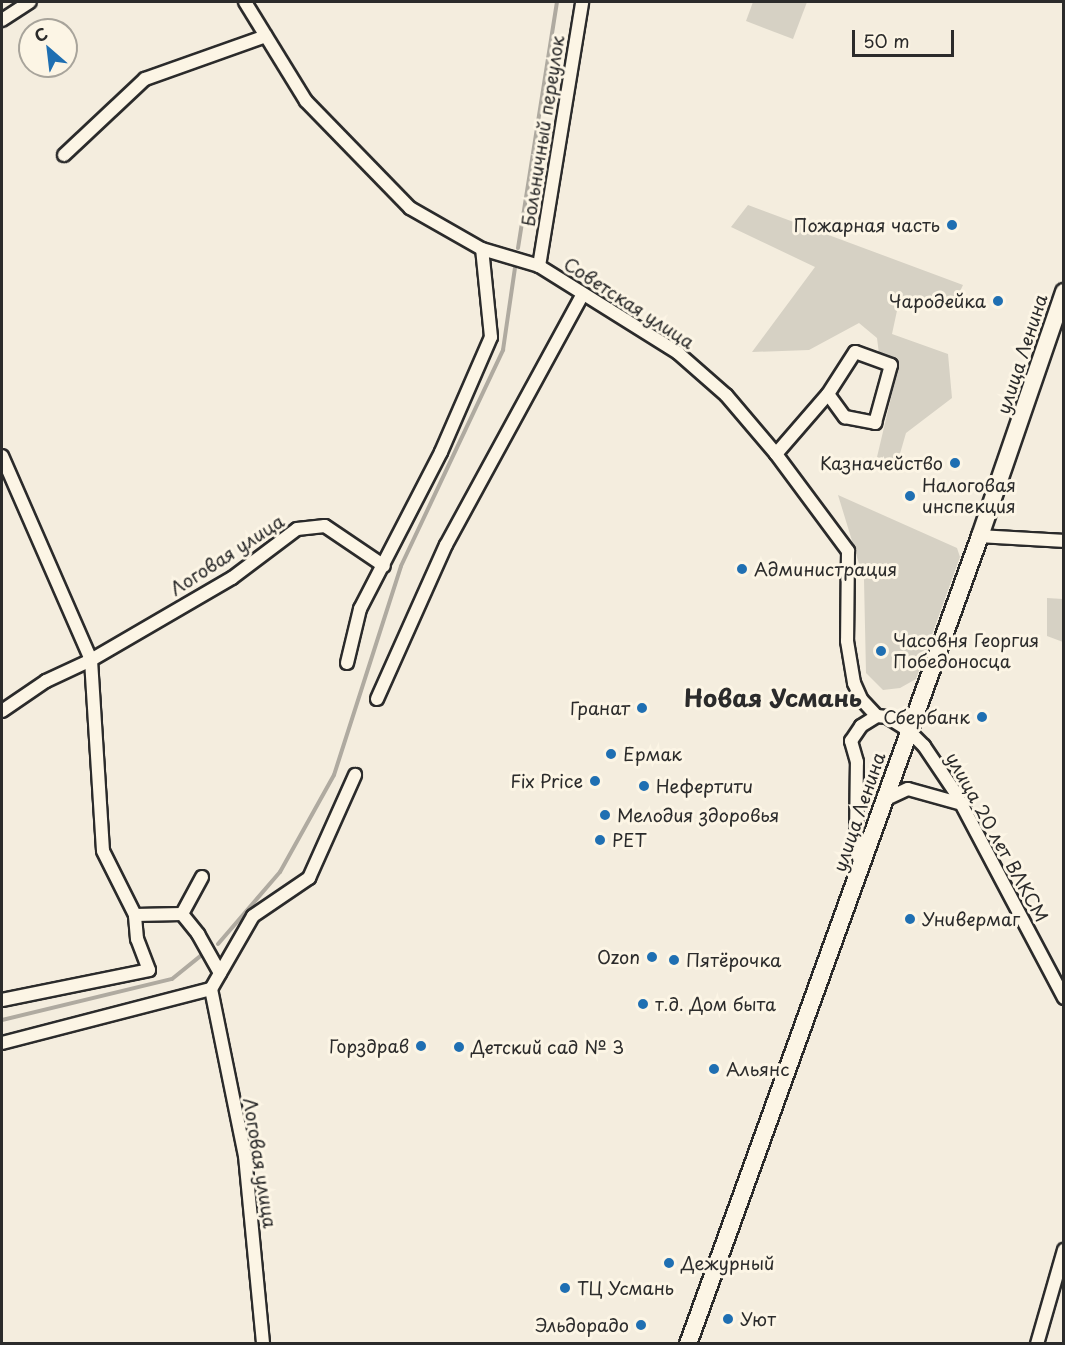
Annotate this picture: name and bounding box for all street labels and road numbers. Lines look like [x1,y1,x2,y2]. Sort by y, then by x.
street label: Больничный переулок [517,34,569,228]
street label: Советская улица [559,253,699,353]
street label: улица Ленина [992,291,1052,417]
street label: Логовая улица [166,510,288,600]
street label: улица 20 лет ВЛКСМ [941,748,1053,926]
street label: улица Ленина [828,749,890,875]
street label: Логовая улица [239,1096,281,1230]

